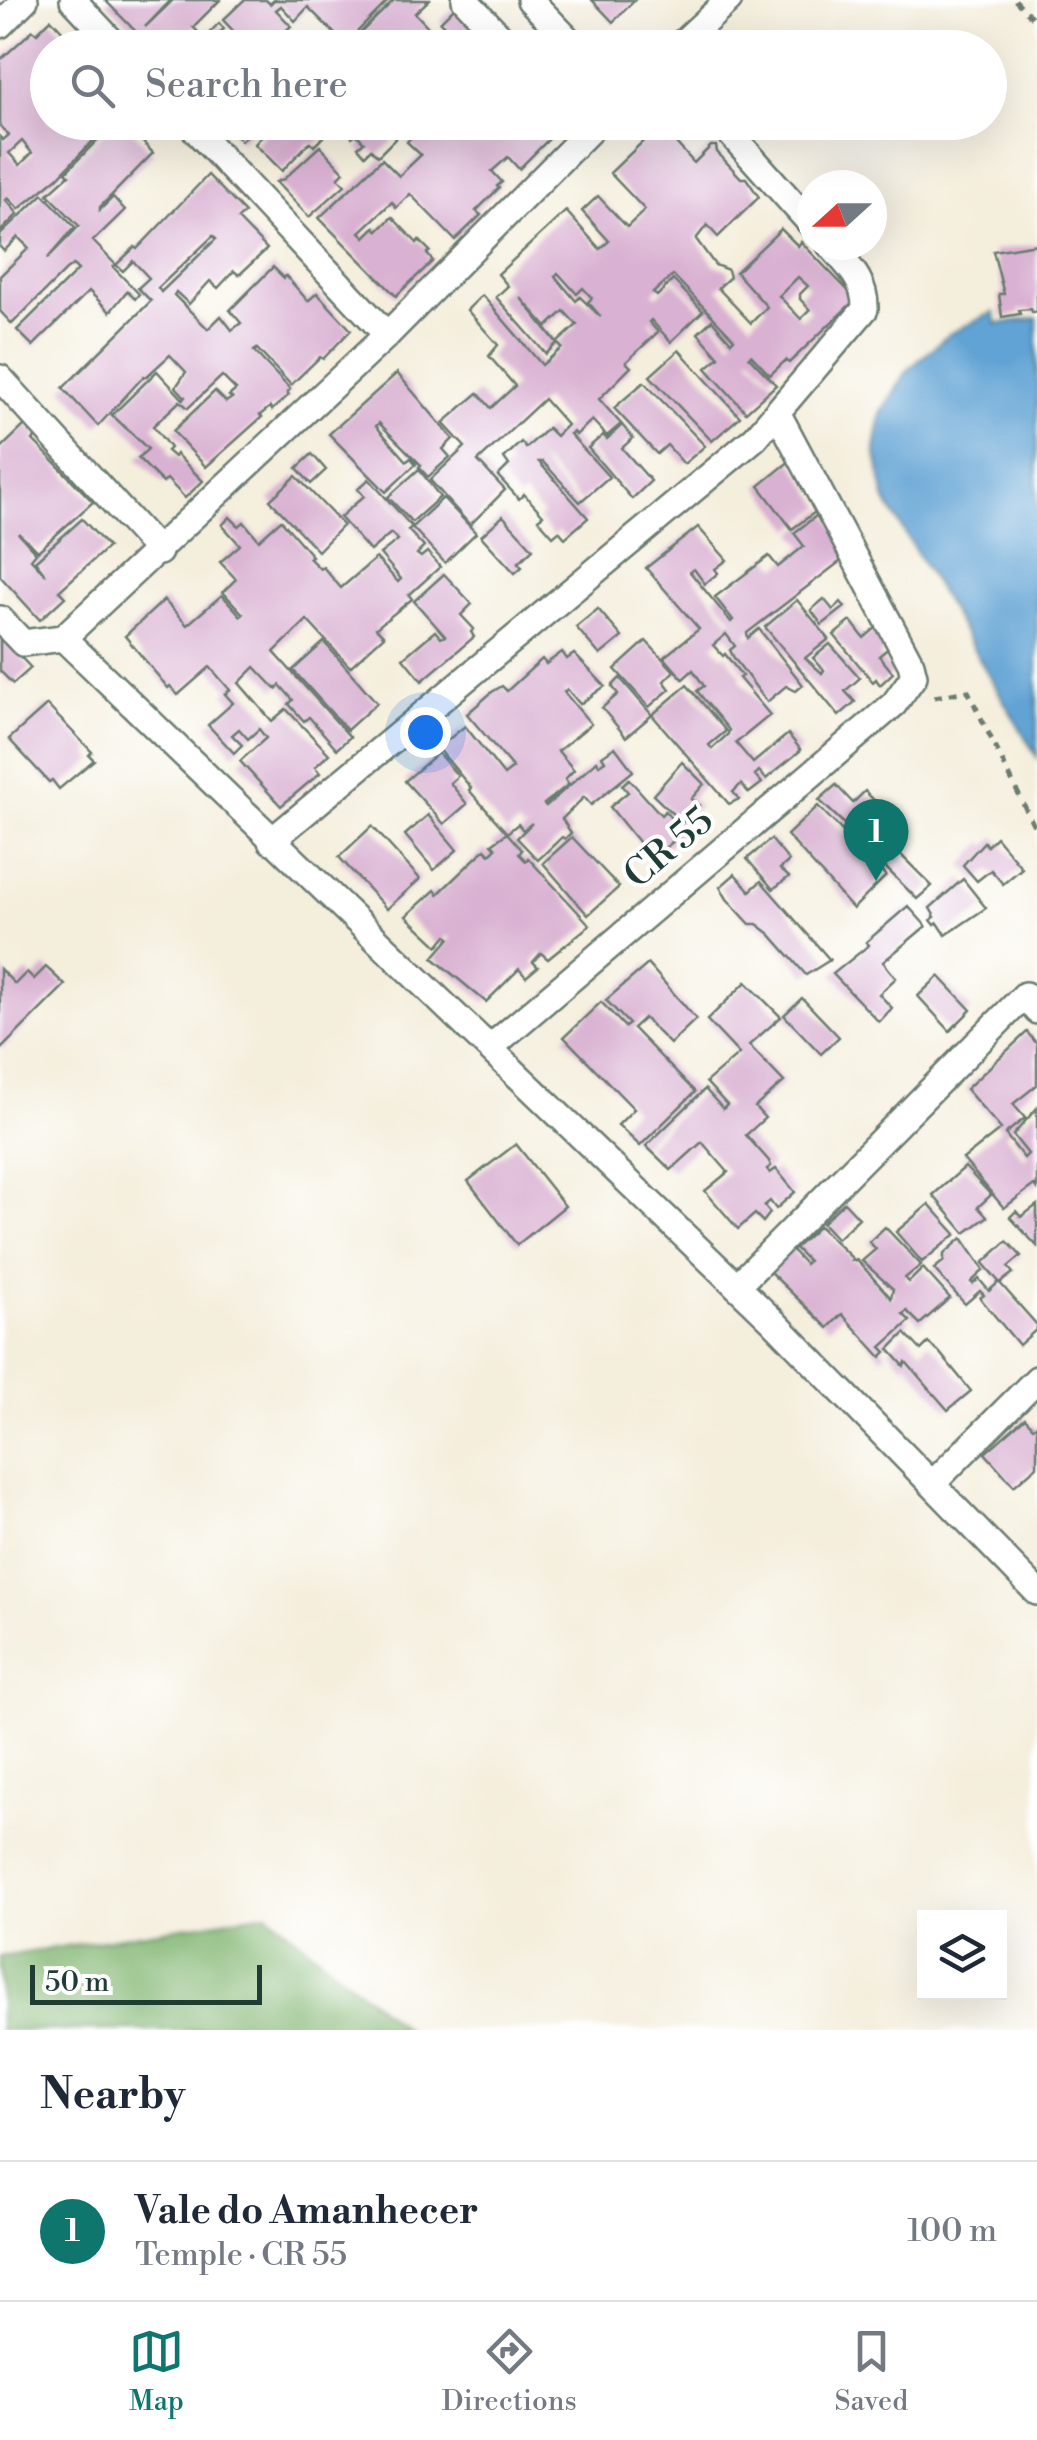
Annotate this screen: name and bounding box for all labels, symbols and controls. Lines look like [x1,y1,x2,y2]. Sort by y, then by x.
search box [30,30,1007,140]
icon: search [65,58,120,113]
text: Search here [145,62,348,109]
north arrow [797,170,887,260]
your location [400,707,451,758]
street label: CR 55 [615,797,723,899]
pin: 1 [844,798,908,881]
map controls [917,1910,1007,2000]
button: layers [917,1910,1007,2000]
scale bar [30,1960,262,2004]
text: 50 m [45,1965,109,2000]
text: Nearby [40,2069,185,2122]
text: Vale do Amanhecer [135,2188,478,2235]
text: 1 [65,2211,80,2251]
text: 100 m [907,2211,997,2251]
text: Temple · CR 55 [135,2235,347,2275]
tab: Map [129,2324,184,2419]
tab: Directions [442,2324,577,2419]
tab: Saved [835,2324,908,2419]

